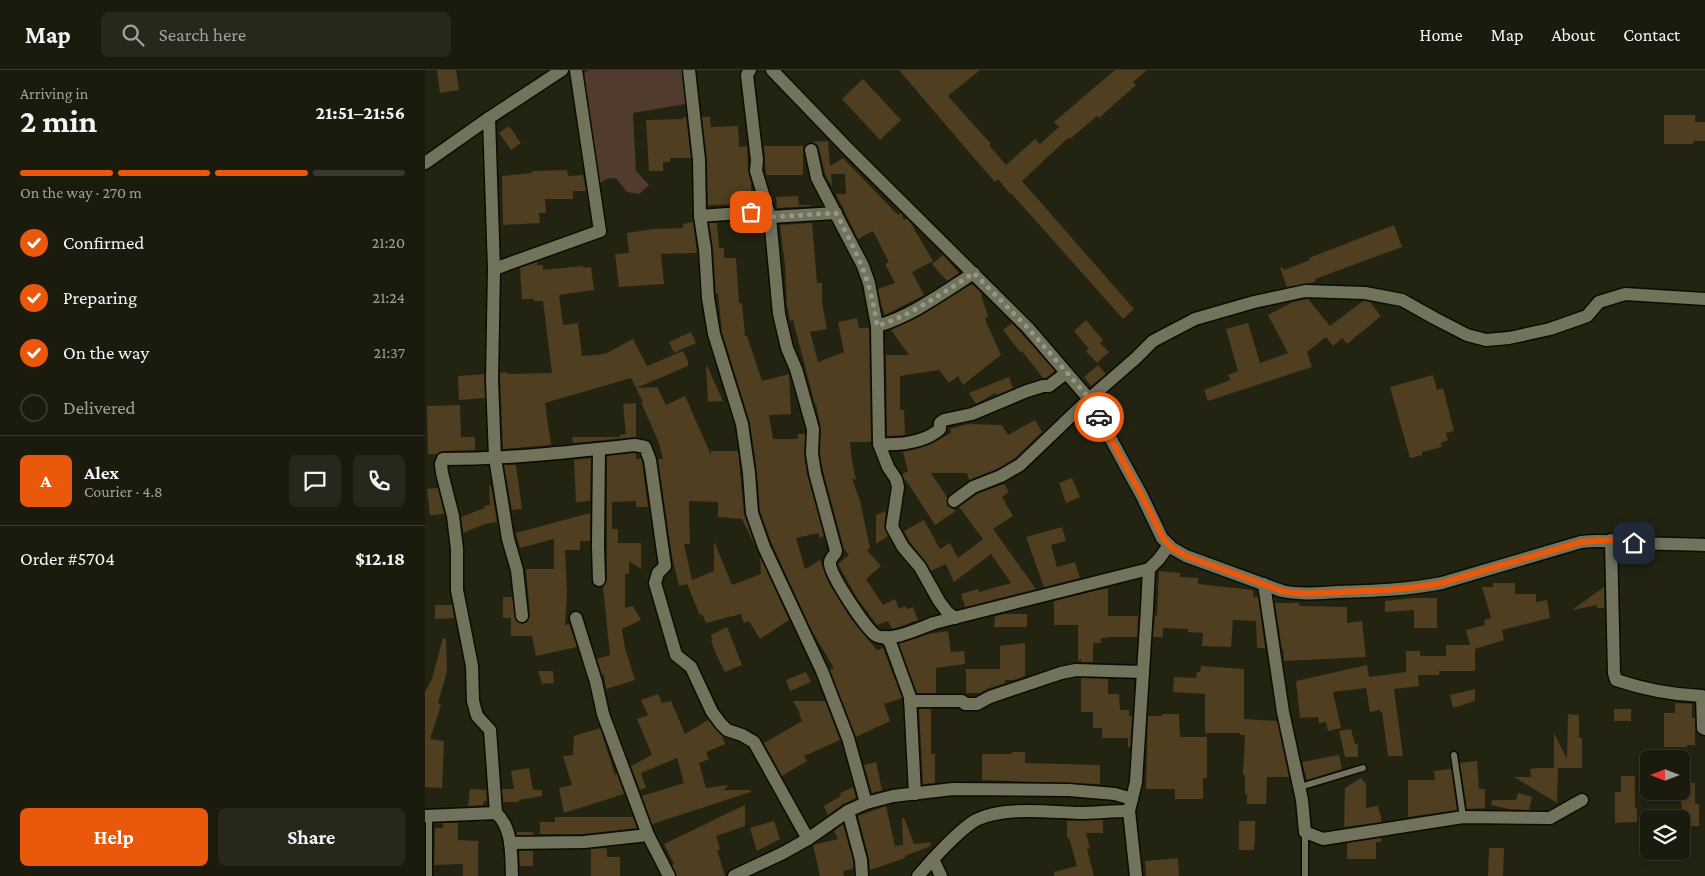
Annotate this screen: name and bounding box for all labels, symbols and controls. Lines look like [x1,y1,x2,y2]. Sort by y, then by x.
search box [101,12,451,57]
text: Map [25,21,71,48]
icon: search [119,21,147,49]
text: Search here [159,24,246,45]
text: Home [1420,25,1463,45]
text: Map [1491,25,1523,45]
text: About [1551,25,1595,45]
text: Contact [1623,25,1680,45]
text: Arriving in [20,85,88,102]
text: 21:51–21:56 [316,102,405,123]
text: 2 min [20,103,97,139]
text: On the way · 270 m [20,184,142,201]
pin [730,191,772,233]
icon: bag [737,198,765,226]
icon: check [20,229,48,257]
text: Confirmed [63,232,144,253]
text: 21:20 [372,234,405,251]
icon: check [20,284,48,312]
text: Preparing [63,287,137,308]
text: 21:24 [373,289,405,306]
icon: check [20,339,48,367]
text: On the way [63,342,149,363]
text: 21:37 [374,344,405,361]
courier [1074,392,1124,442]
text: Delivered [63,397,136,418]
icon: car [1085,403,1113,431]
button: chat [289,455,341,507]
button: phone [353,455,405,507]
text: Alex [84,462,119,483]
text: A [40,470,52,491]
text: Courier · 4.8 [84,483,163,500]
pin [1613,522,1655,564]
icon: home [1620,529,1648,557]
text: Order #5704 [20,548,115,569]
text: $12.18 [355,548,405,569]
north arrow [1640,750,1690,800]
map controls [1640,750,1690,860]
button: Help [20,808,208,866]
button: Share [218,808,405,866]
button: layers [1640,810,1690,860]

